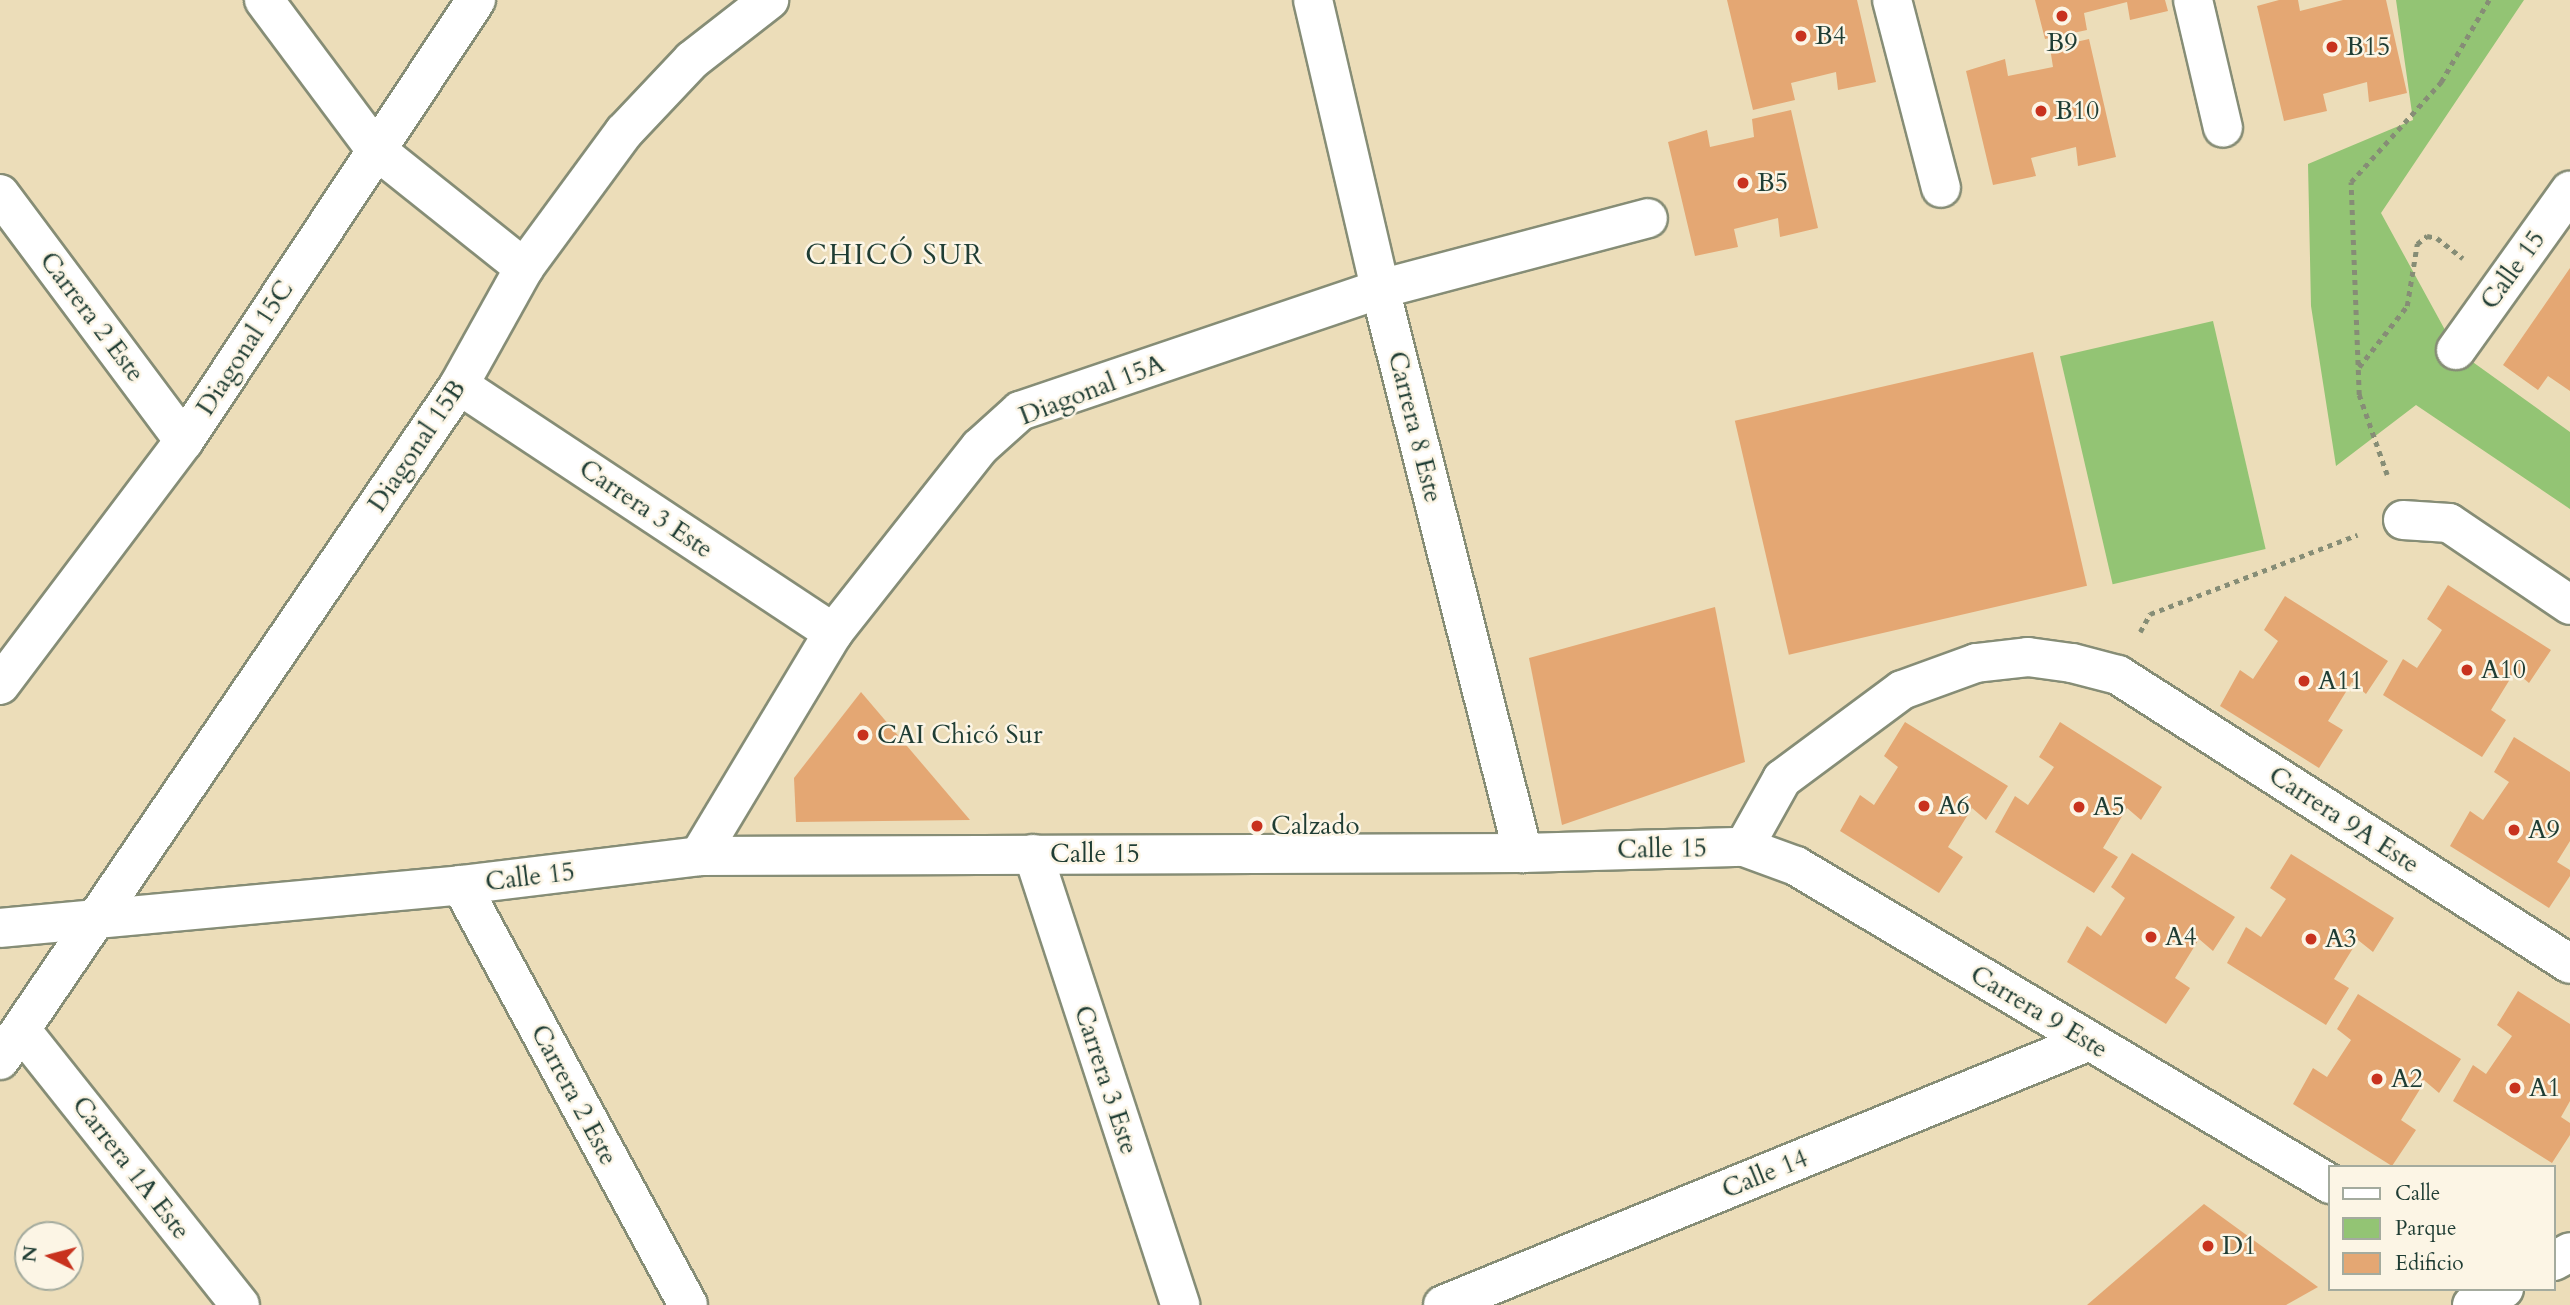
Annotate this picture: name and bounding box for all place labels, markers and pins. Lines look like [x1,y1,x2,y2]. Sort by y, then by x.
marker: B9 [2054,8,2070,24]
place label: B4 [1815,20,1846,52]
place label: B9 [2047,27,2077,59]
marker: B4 [1793,28,1809,44]
place label: B15 [2346,31,2390,63]
marker: B15 [2324,39,2340,55]
place label: B10 [2055,95,2099,127]
marker: B10 [2033,103,2049,119]
place label: B5 [1757,167,1788,199]
marker: B5 [1735,175,1751,191]
place label: A10 [2481,654,2526,686]
marker: A10 [2459,662,2475,678]
place label: A11 [2318,665,2363,697]
marker: A11 [2296,673,2312,689]
place label: CAI Chicó Sur [877,719,1042,751]
marker: CAI Chicó Sur [855,727,871,743]
place label: A6 [1938,790,1970,822]
place label: A5 [2093,791,2125,823]
marker: A6 [1916,798,1932,814]
marker: A5 [2071,799,2087,815]
place label: Calzado [1271,810,1359,842]
place label: A9 [2528,814,2560,846]
marker: Calzado [1249,818,1265,834]
marker: A9 [2506,822,2522,838]
place label: A4 [2165,921,2197,953]
place label: A3 [2325,923,2357,955]
marker: A4 [2143,929,2159,945]
marker: A3 [2303,931,2319,947]
place label: A2 [2391,1063,2423,1095]
marker: A2 [2369,1071,2385,1087]
place label: A1 [2529,1072,2561,1104]
marker: A1 [2507,1080,2523,1096]
place label: D1 [2222,1230,2256,1262]
marker: D1 [2200,1238,2216,1254]

